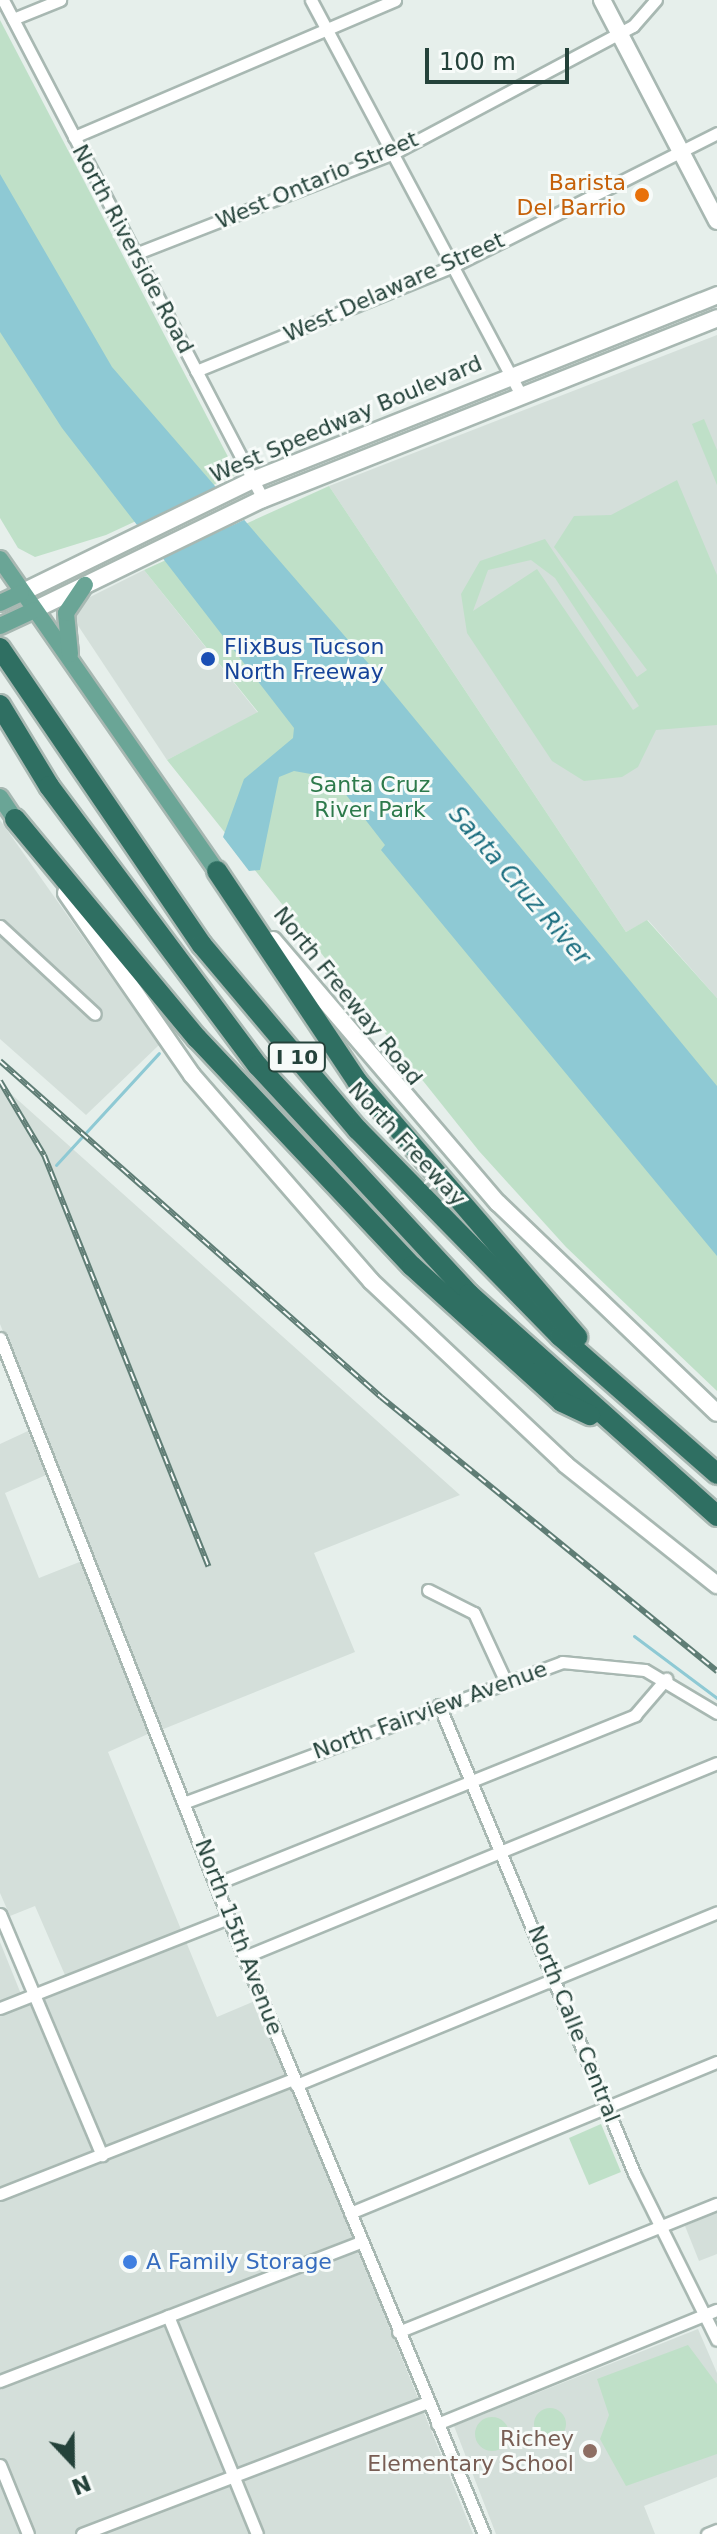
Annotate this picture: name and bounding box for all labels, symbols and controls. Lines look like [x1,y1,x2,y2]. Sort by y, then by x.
scale bar [429,32,573,82]
text: 100 m [439,48,516,76]
street label: West Ontario Street [212,125,422,235]
street label: North Riverside Road [67,140,199,358]
place label: Barista Del Barrio [517,169,626,220]
marker: Barista Del Barrio [633,186,651,204]
street label: West Delaware Street [280,226,508,348]
street label: West Speedway Boulevard [206,350,486,488]
place label: FlixBus Tucson North Freeway [224,633,384,684]
marker: FlixBus Tucson North Freeway [199,650,217,668]
park label: Santa Cruz River Park [310,771,430,822]
water label: Santa Cruz River [442,801,596,971]
street label: North Freeway Road [268,901,428,1091]
road number: I 10 [267,1041,327,1073]
street label: North Freeway [343,1077,471,1211]
street label: North Fairview Avenue [309,1655,551,1765]
street label: North 15th Avenue [189,1835,289,2039]
street label: North Calle Central [522,1922,626,2126]
place label: A Family Storage [146,2249,332,2275]
marker: A Family Storage [121,2253,139,2271]
north arrow [32,2422,112,2502]
place label: Richey Elementary School [367,2425,574,2476]
marker: Richey Elementary School [581,2442,599,2460]
text: N [68,2470,94,2500]

